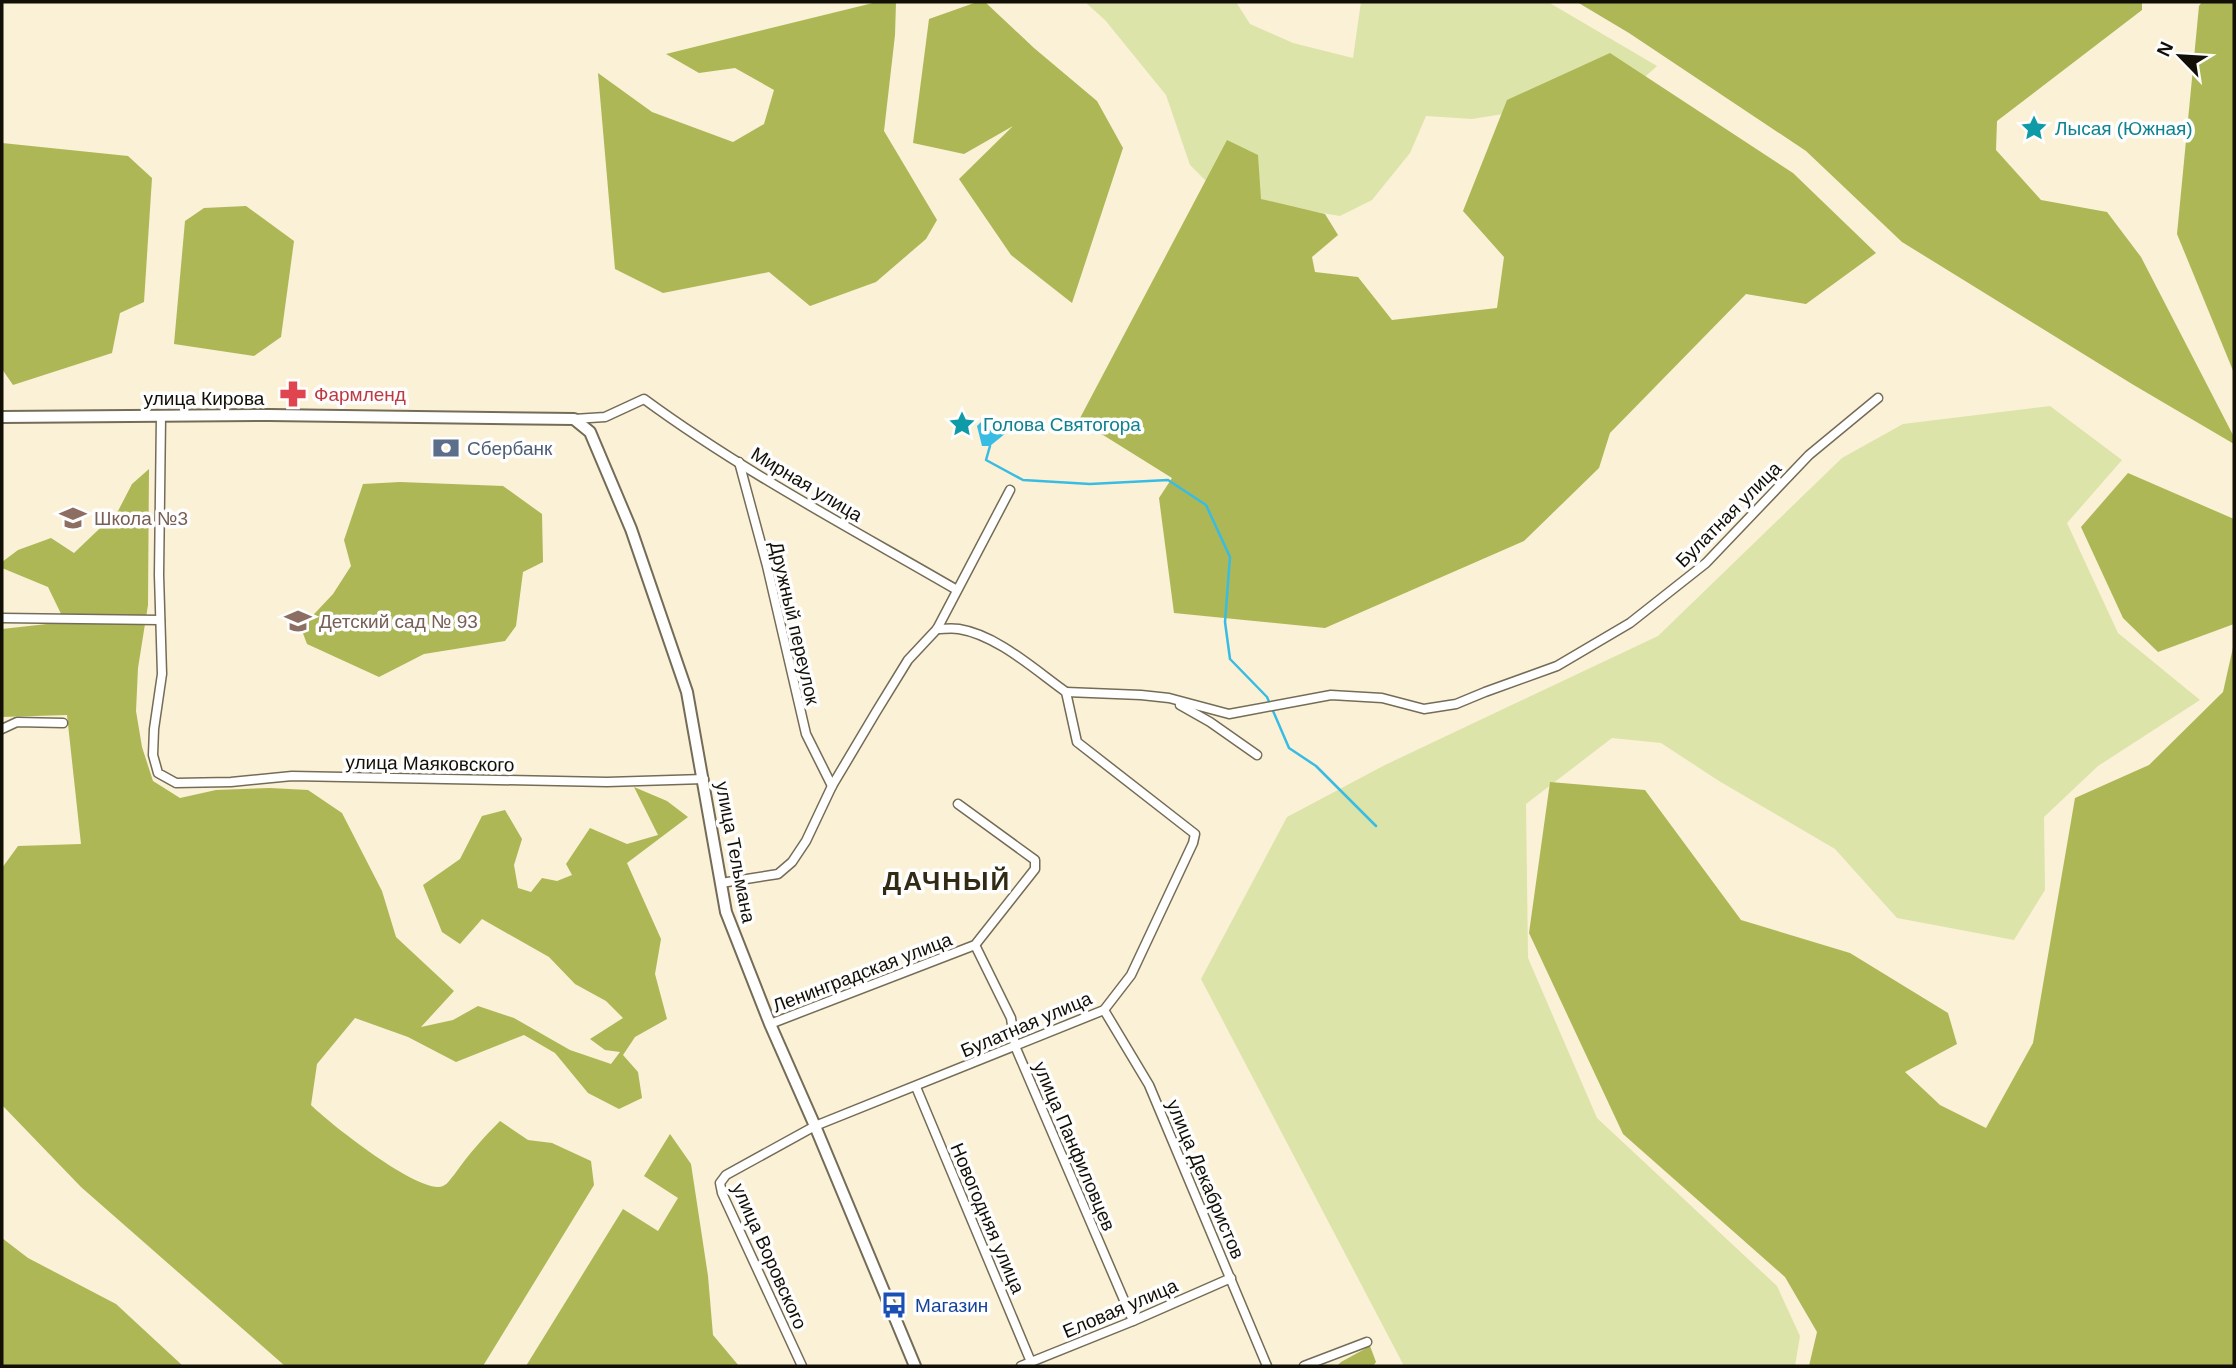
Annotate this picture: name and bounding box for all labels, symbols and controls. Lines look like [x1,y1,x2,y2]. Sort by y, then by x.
north arrow [2145,21,2215,91]
text: N [2153,38,2177,60]
place icon: Лысая (Южная) [2019,113,2049,143]
place label: Лысая (Южная) [2055,118,2193,139]
pharmacy icon: Фармленд [278,379,308,409]
place label: Фармленд [314,384,406,405]
street label: улица Кирова [144,388,265,409]
place icon: Голова Святогора [947,409,977,439]
place label: Голова Святогора [983,414,1141,435]
bank icon: Сбербанк [431,433,461,463]
place label: Сбербанк [467,438,553,459]
street label: Мирная улица [747,443,866,526]
street label: Булатная улица [1671,457,1786,571]
school or university icon: Школа №3 [58,503,88,533]
place label: Школа №3 [94,508,188,529]
street label: Дружный переулок [766,540,824,707]
school or university icon: Детский сад № 93 [283,606,313,636]
place label: Детский сад № 93 [319,611,478,632]
street label: улица Маяковского [345,752,515,775]
street label: улица Тельмана [711,780,760,925]
district label: ДАЧНЫЙ [883,866,1011,896]
street label: Ленинградская улица [770,928,955,1016]
street label: Булатная улица [958,987,1095,1061]
street label: улица Панфиловцев [1029,1058,1120,1234]
street label: улица Декабристов [1162,1096,1249,1262]
street label: Новогодняя улица [946,1140,1029,1297]
street label: улица Воровского [728,1180,811,1332]
street label: Еловая улица [1060,1275,1181,1342]
bus stop icon: Магазин [879,1290,909,1320]
place label: Магазин [915,1295,988,1316]

